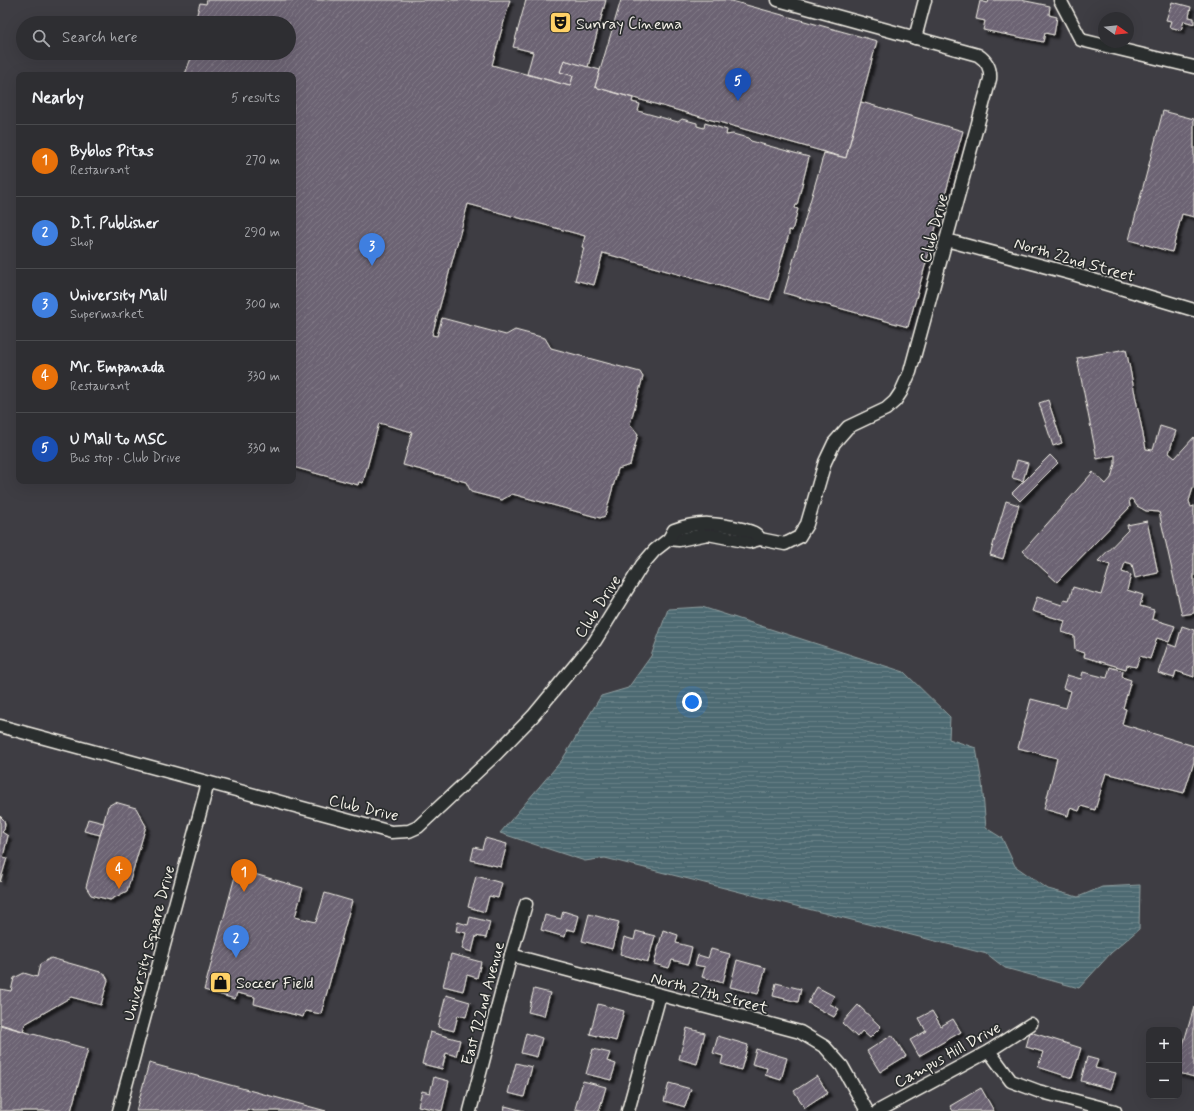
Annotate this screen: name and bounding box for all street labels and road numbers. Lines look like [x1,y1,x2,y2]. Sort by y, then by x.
street label: Club Drive [915,191,954,265]
street label: North 22nd Street [1012,233,1138,288]
street label: Club Drive [570,571,626,642]
street label: Club Drive [327,790,401,827]
street label: University Square Drive [119,863,180,1024]
street label: East 122nd Avenue [457,939,510,1068]
street label: North 27th Street [648,968,771,1019]
street label: Campus Hill Drive [891,1017,1005,1093]

